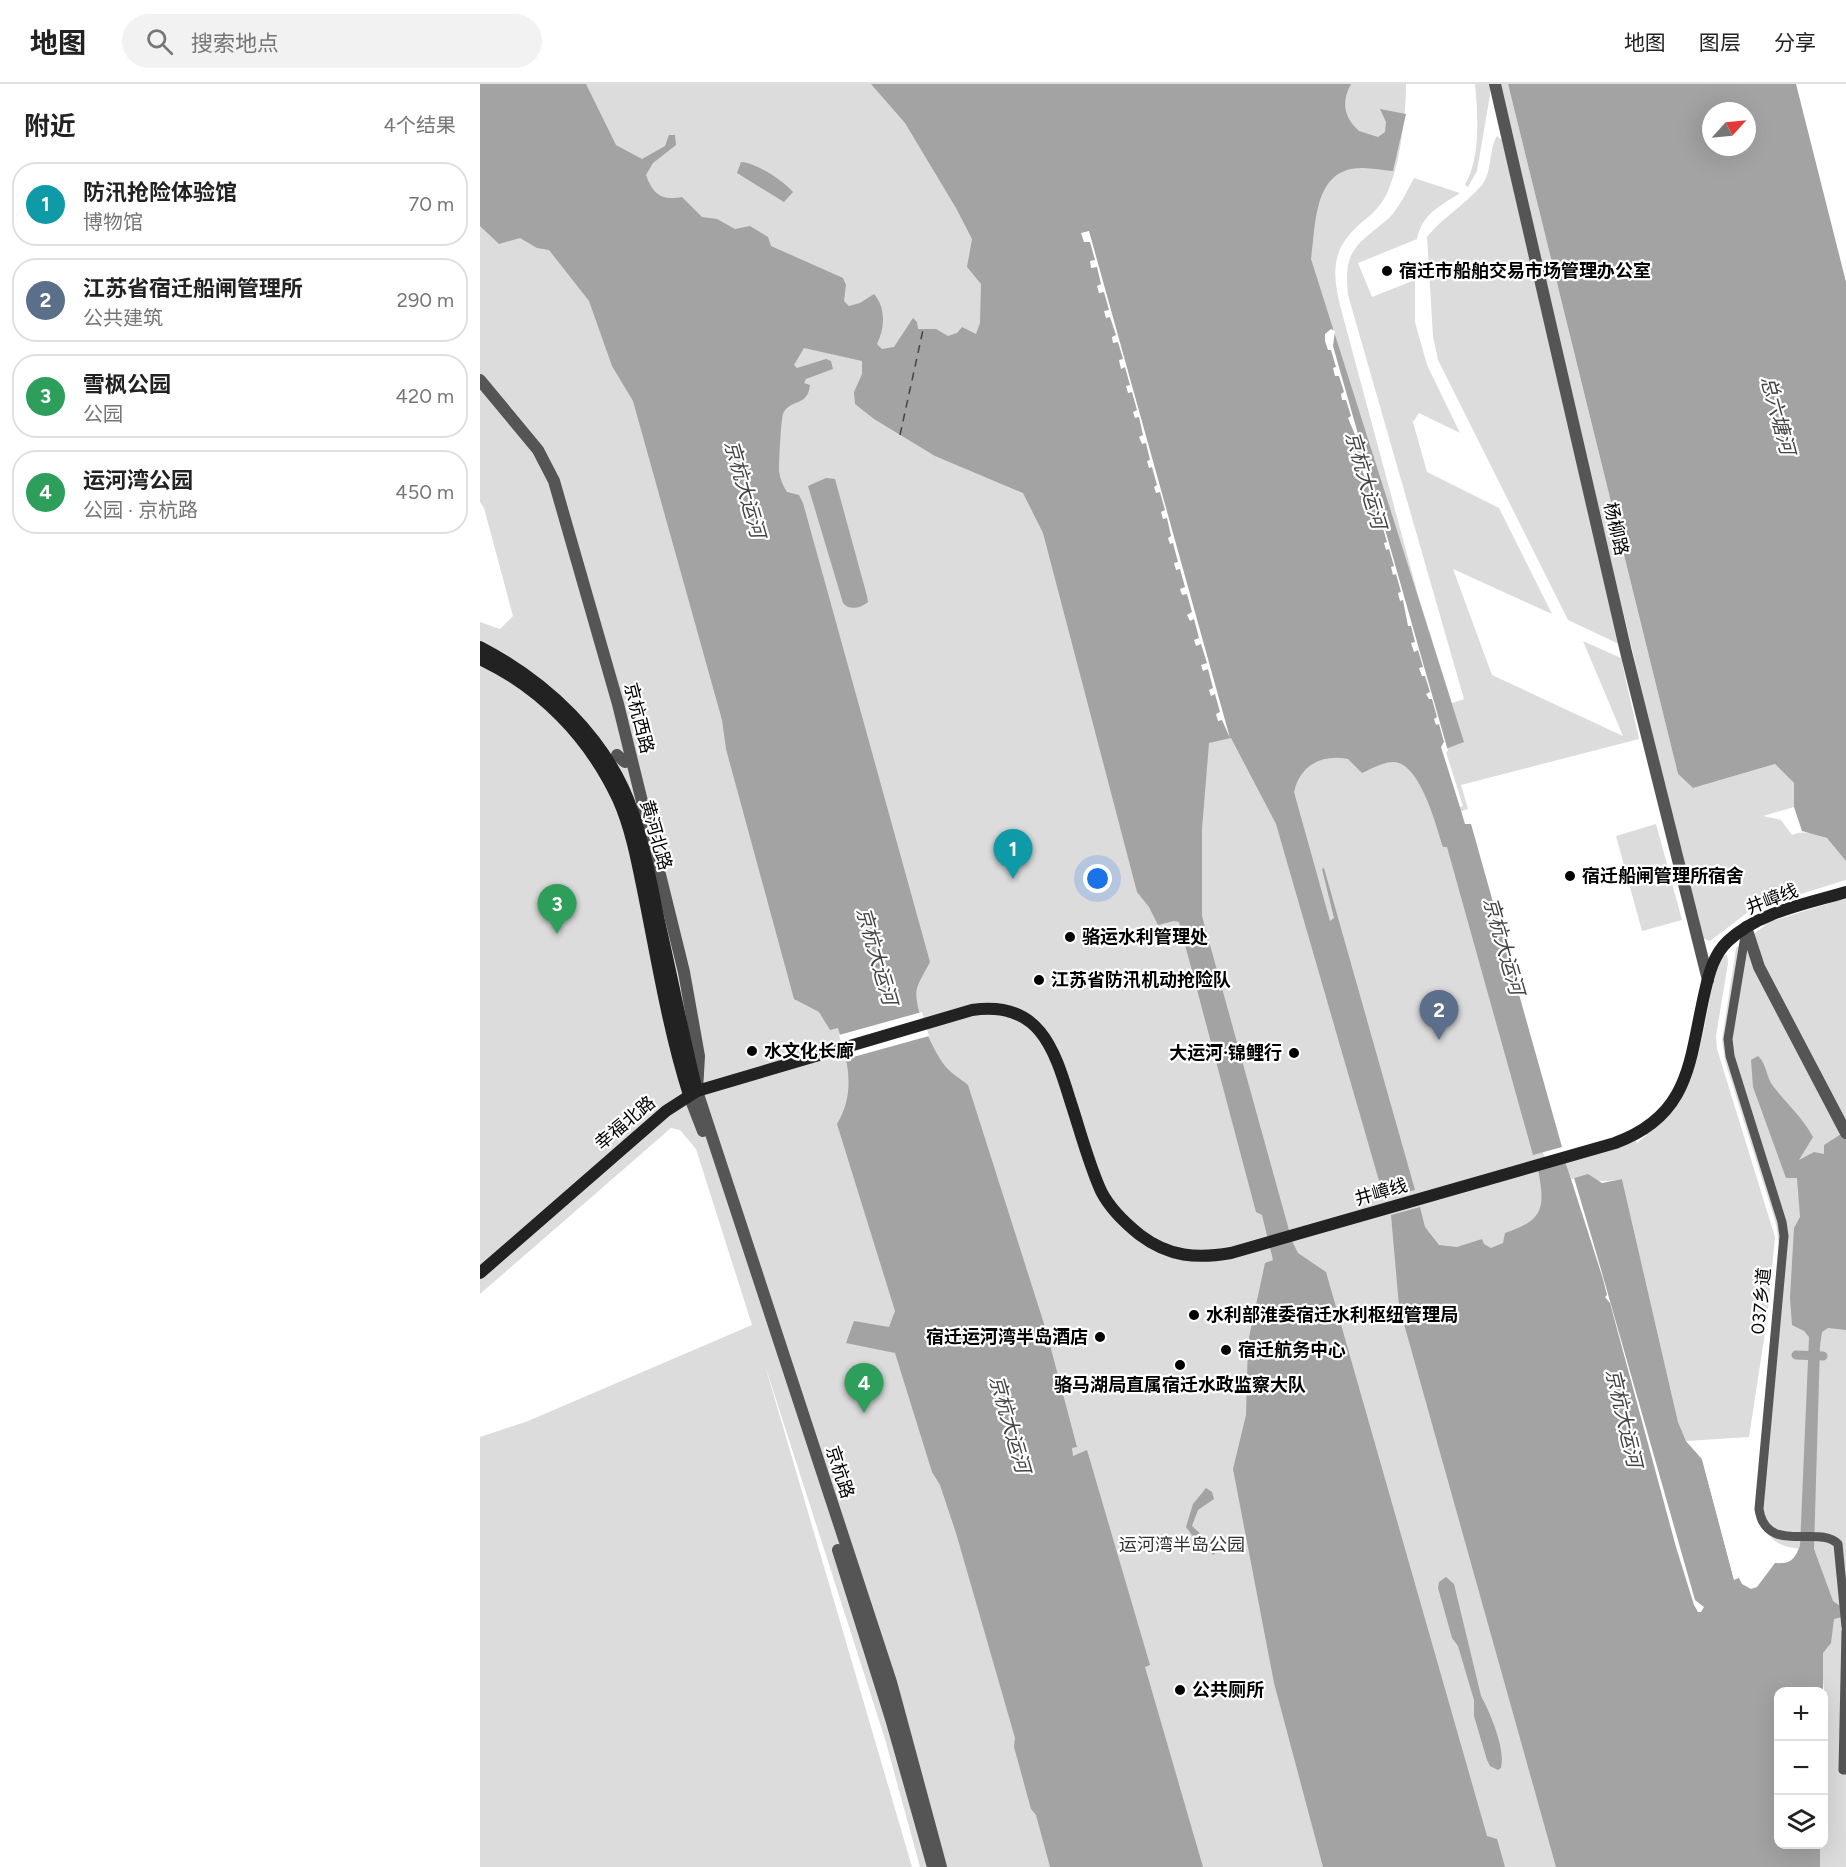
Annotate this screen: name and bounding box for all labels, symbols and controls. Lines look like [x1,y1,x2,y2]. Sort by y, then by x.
search box [122,14,542,68]
icon: search [143,25,176,58]
text: 地图 [30,26,86,60]
text: 搜索地点 [191,30,279,57]
text: 地图 [1624,30,1666,55]
text: 图层 [1699,30,1741,55]
text: 分享 [1774,30,1816,55]
north arrow [1702,102,1756,156]
text: 附近 [24,110,76,142]
text: 4个结果 [384,113,456,137]
text: 防汛抢险体验馆 [83,179,237,206]
text: 1 [41,192,50,216]
text: 70 m [408,192,454,216]
text: 博物馆 [83,210,143,234]
place label: 宿迁市船舶交易市场管理办公室 [1399,260,1651,282]
marker: 宿迁市船舶交易市场管理办公室 [1380,264,1394,278]
text: 江苏省宿迁船闸管理所 [83,275,303,302]
text: 2 [40,288,51,312]
text: 290 m [397,288,454,312]
text: 公共建筑 [83,306,163,330]
text: 雪枫公园 [83,371,171,398]
water label: 总六塘河 [1756,373,1801,461]
text: 3 [40,384,51,408]
text: 420 m [396,384,454,408]
text: 公园 [83,402,123,426]
water label: 京杭大运河 [1341,429,1392,535]
water label: 京杭大运河 [720,438,771,544]
text: 运河湾公园 [83,467,193,494]
text: 4 [39,480,52,504]
text: 450 m [395,480,454,504]
text: 公园 · 京杭路 [83,498,198,522]
street label: 杨柳路 [1599,500,1633,558]
street label: 京杭西路 [620,680,658,756]
street label: 黄河北路 [636,797,676,873]
pin: 1 [994,830,1032,879]
your location [1083,864,1112,893]
place label: 宿迁船闸管理所宿舍 [1582,865,1744,887]
marker: 宿迁船闸管理所宿舍 [1563,869,1577,883]
street label: 井嶂线 [1743,879,1801,919]
pin: 3 [538,884,577,934]
water label: 京杭大运河 [1479,895,1530,1001]
water label: 京杭大运河 [852,905,903,1011]
place label: 骆运水利管理处 [1082,926,1208,948]
marker: 骆运水利管理处 [1063,930,1077,944]
place label: 江苏省防汛机动抢险队 [1051,969,1231,991]
marker: 江苏省防汛机动抢险队 [1032,973,1046,987]
pin: 2 [1420,990,1458,1040]
place label: 水文化长廊 [764,1040,854,1062]
place label: 大运河·锦鲤行 [1169,1042,1282,1064]
marker: 水文化长廊 [745,1044,759,1058]
marker: 大运河·锦鲤行 [1287,1046,1301,1060]
street label: 幸福北路 [590,1091,660,1155]
street label: 井嶂线 [1352,1174,1410,1210]
street label: 037乡道 [1747,1267,1775,1335]
place label: 水利部淮委宿迁水利枢纽管理局 [1206,1304,1458,1326]
marker: 水利部淮委宿迁水利枢纽管理局 [1187,1308,1201,1322]
place label: 宿迁运河湾半岛酒店 [926,1326,1088,1348]
marker: 宿迁运河湾半岛酒店 [1093,1330,1107,1344]
place label: 宿迁航务中心 [1238,1339,1346,1361]
marker: 宿迁航务中心 [1219,1343,1233,1357]
marker: 骆马湖局直属宿迁水政监察大队 [1173,1358,1187,1372]
pin: 4 [844,1364,884,1413]
water label: 京杭大运河 [1601,1367,1648,1473]
water label: 京杭大运河 [985,1373,1036,1479]
place label: 骆马湖局直属宿迁水政监察大队 [1054,1374,1306,1396]
street label: 京杭路 [821,1443,859,1501]
park label: 运河湾半岛公园 [1119,1534,1245,1556]
place label: 公共厕所 [1192,1679,1264,1701]
marker: 公共厕所 [1173,1683,1187,1697]
map controls [1774,1687,1828,1849]
button: + [1774,1687,1828,1741]
button: − [1774,1741,1828,1795]
button: layers [1774,1795,1828,1849]

